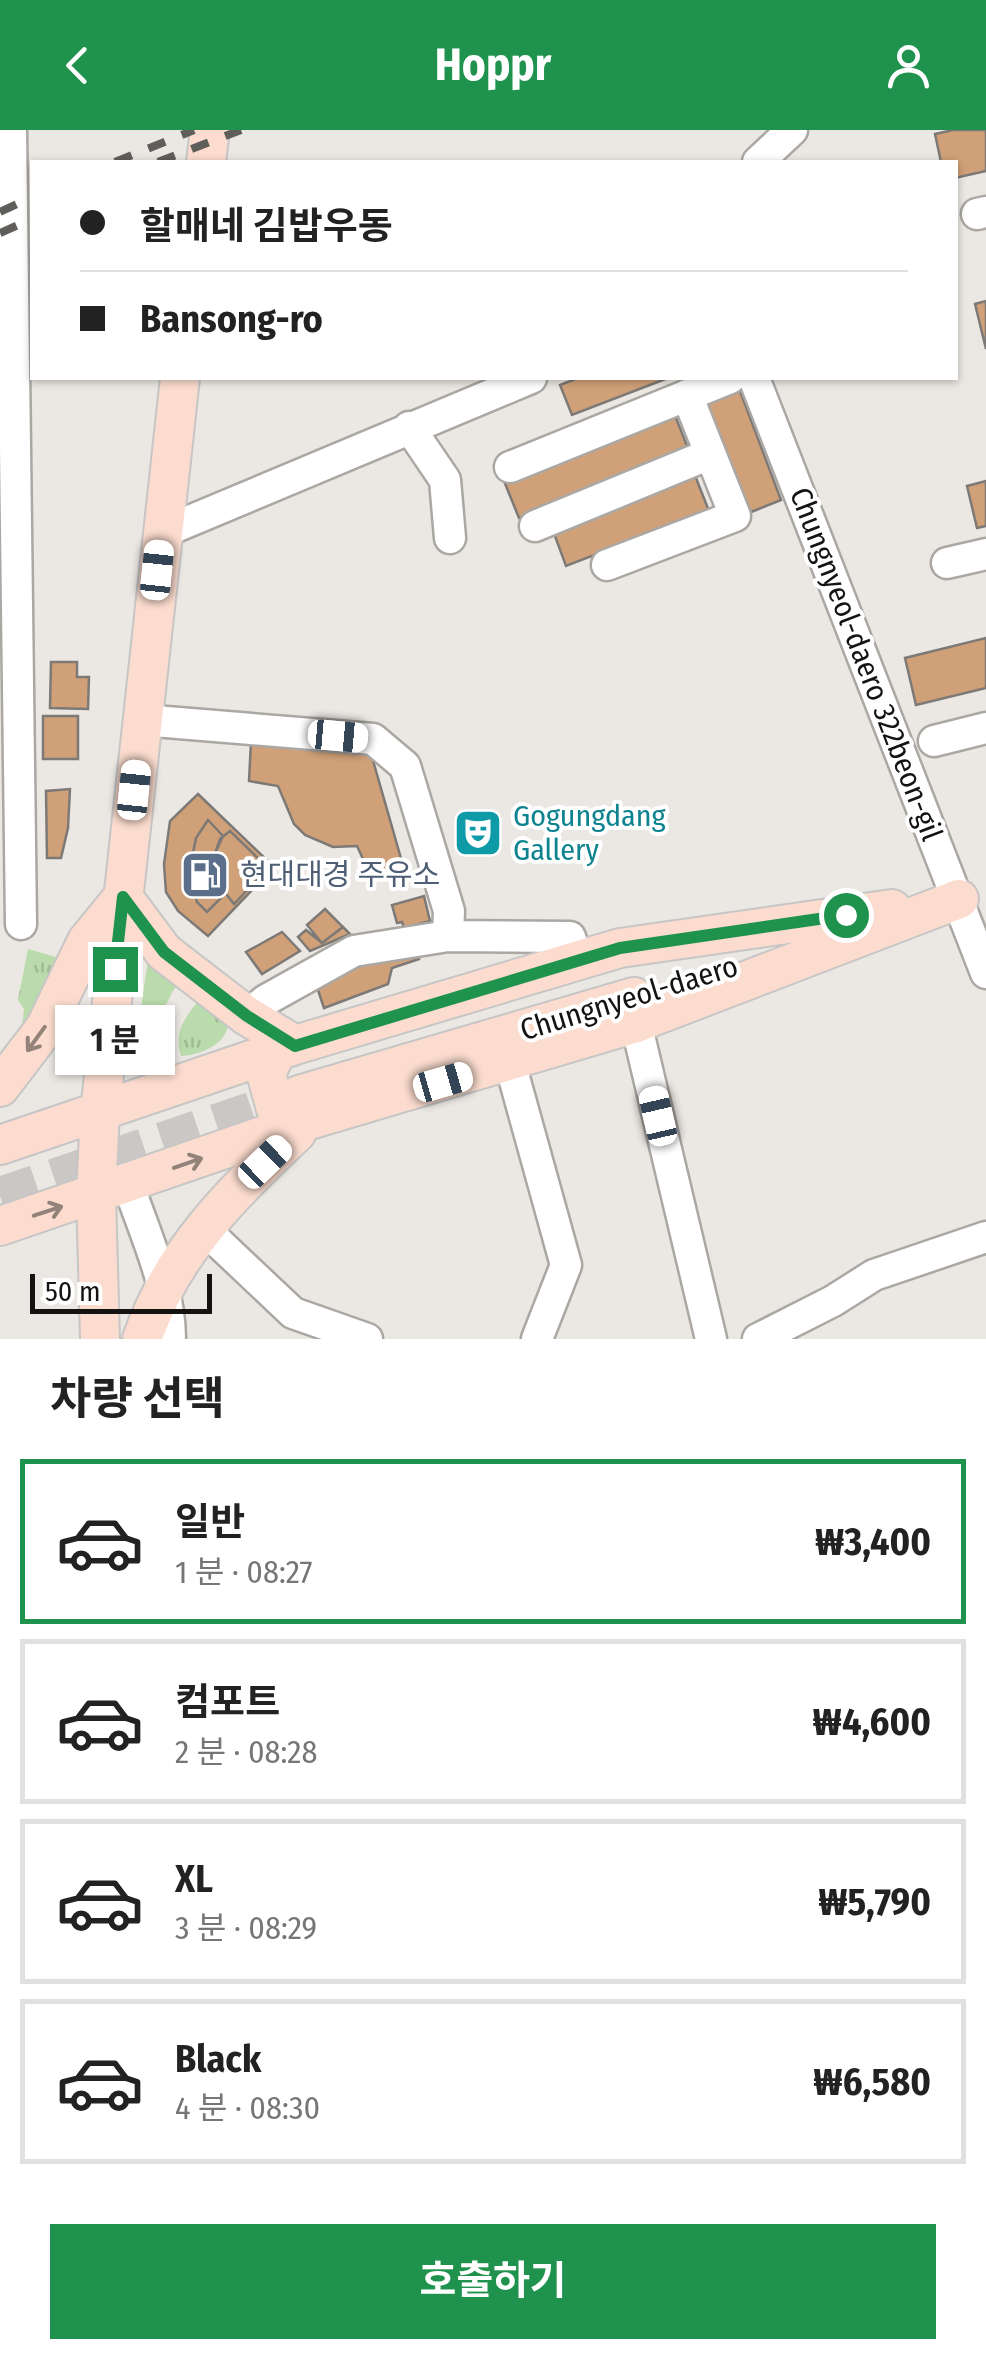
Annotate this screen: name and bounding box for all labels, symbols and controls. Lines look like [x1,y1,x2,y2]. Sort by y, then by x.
icon: back [50,38,105,93]
text: Hoppr [435,38,551,92]
icon: person [881,38,936,93]
text: 할매네 김밥우동 [140,203,393,249]
text: Bansong-ro [140,296,323,342]
street label: Chungnyeol-daero 322beon-gil [782,482,950,846]
car [139,539,175,601]
car [307,718,369,754]
car [116,759,152,821]
place label: Gogungdang Gallery [513,798,666,868]
theatre icon: Gogungdang Gallery [452,807,504,859]
fuel station icon: 현대대경 주유소 [179,849,231,901]
place label: 현대대경 주유소 [240,857,440,893]
route start [824,893,869,938]
route end [93,947,138,992]
street label: Chungnyeol-daero [516,948,742,1048]
callout: 1 분 [55,1004,175,1074]
text: 1 분 [90,1021,140,1059]
one-way arrow [25,1025,46,1052]
car [410,1059,476,1105]
car [637,1083,679,1149]
car [233,1130,297,1194]
one-way arrow [171,1153,202,1171]
one-way arrow [31,1201,63,1219]
scale bar [30,1269,212,1314]
text: 50 m [45,1275,101,1308]
text: 차량 선택 [50,1372,225,1426]
icon: car [55,1497,145,1587]
text: 일반 [175,1499,245,1545]
text: ₩3,400 [815,1519,931,1565]
text: 1 분 · 08:27 [175,1553,313,1591]
icon: car [55,1677,145,1767]
text: 컴포트 [175,1679,280,1725]
text: ₩4,600 [813,1699,931,1745]
text: 2 분 · 08:28 [175,1733,317,1771]
text: XL [175,1856,213,1902]
icon: car [55,1857,145,1947]
text: ₩5,790 [818,1879,931,1925]
text: 3 분 · 08:29 [175,1909,317,1947]
text: Black [175,2036,261,2082]
icon: car [55,2037,145,2127]
text: ₩6,580 [813,2059,931,2105]
text: 4 분 · 08:30 [175,2089,320,2127]
button: 호출하기 [50,2224,936,2339]

